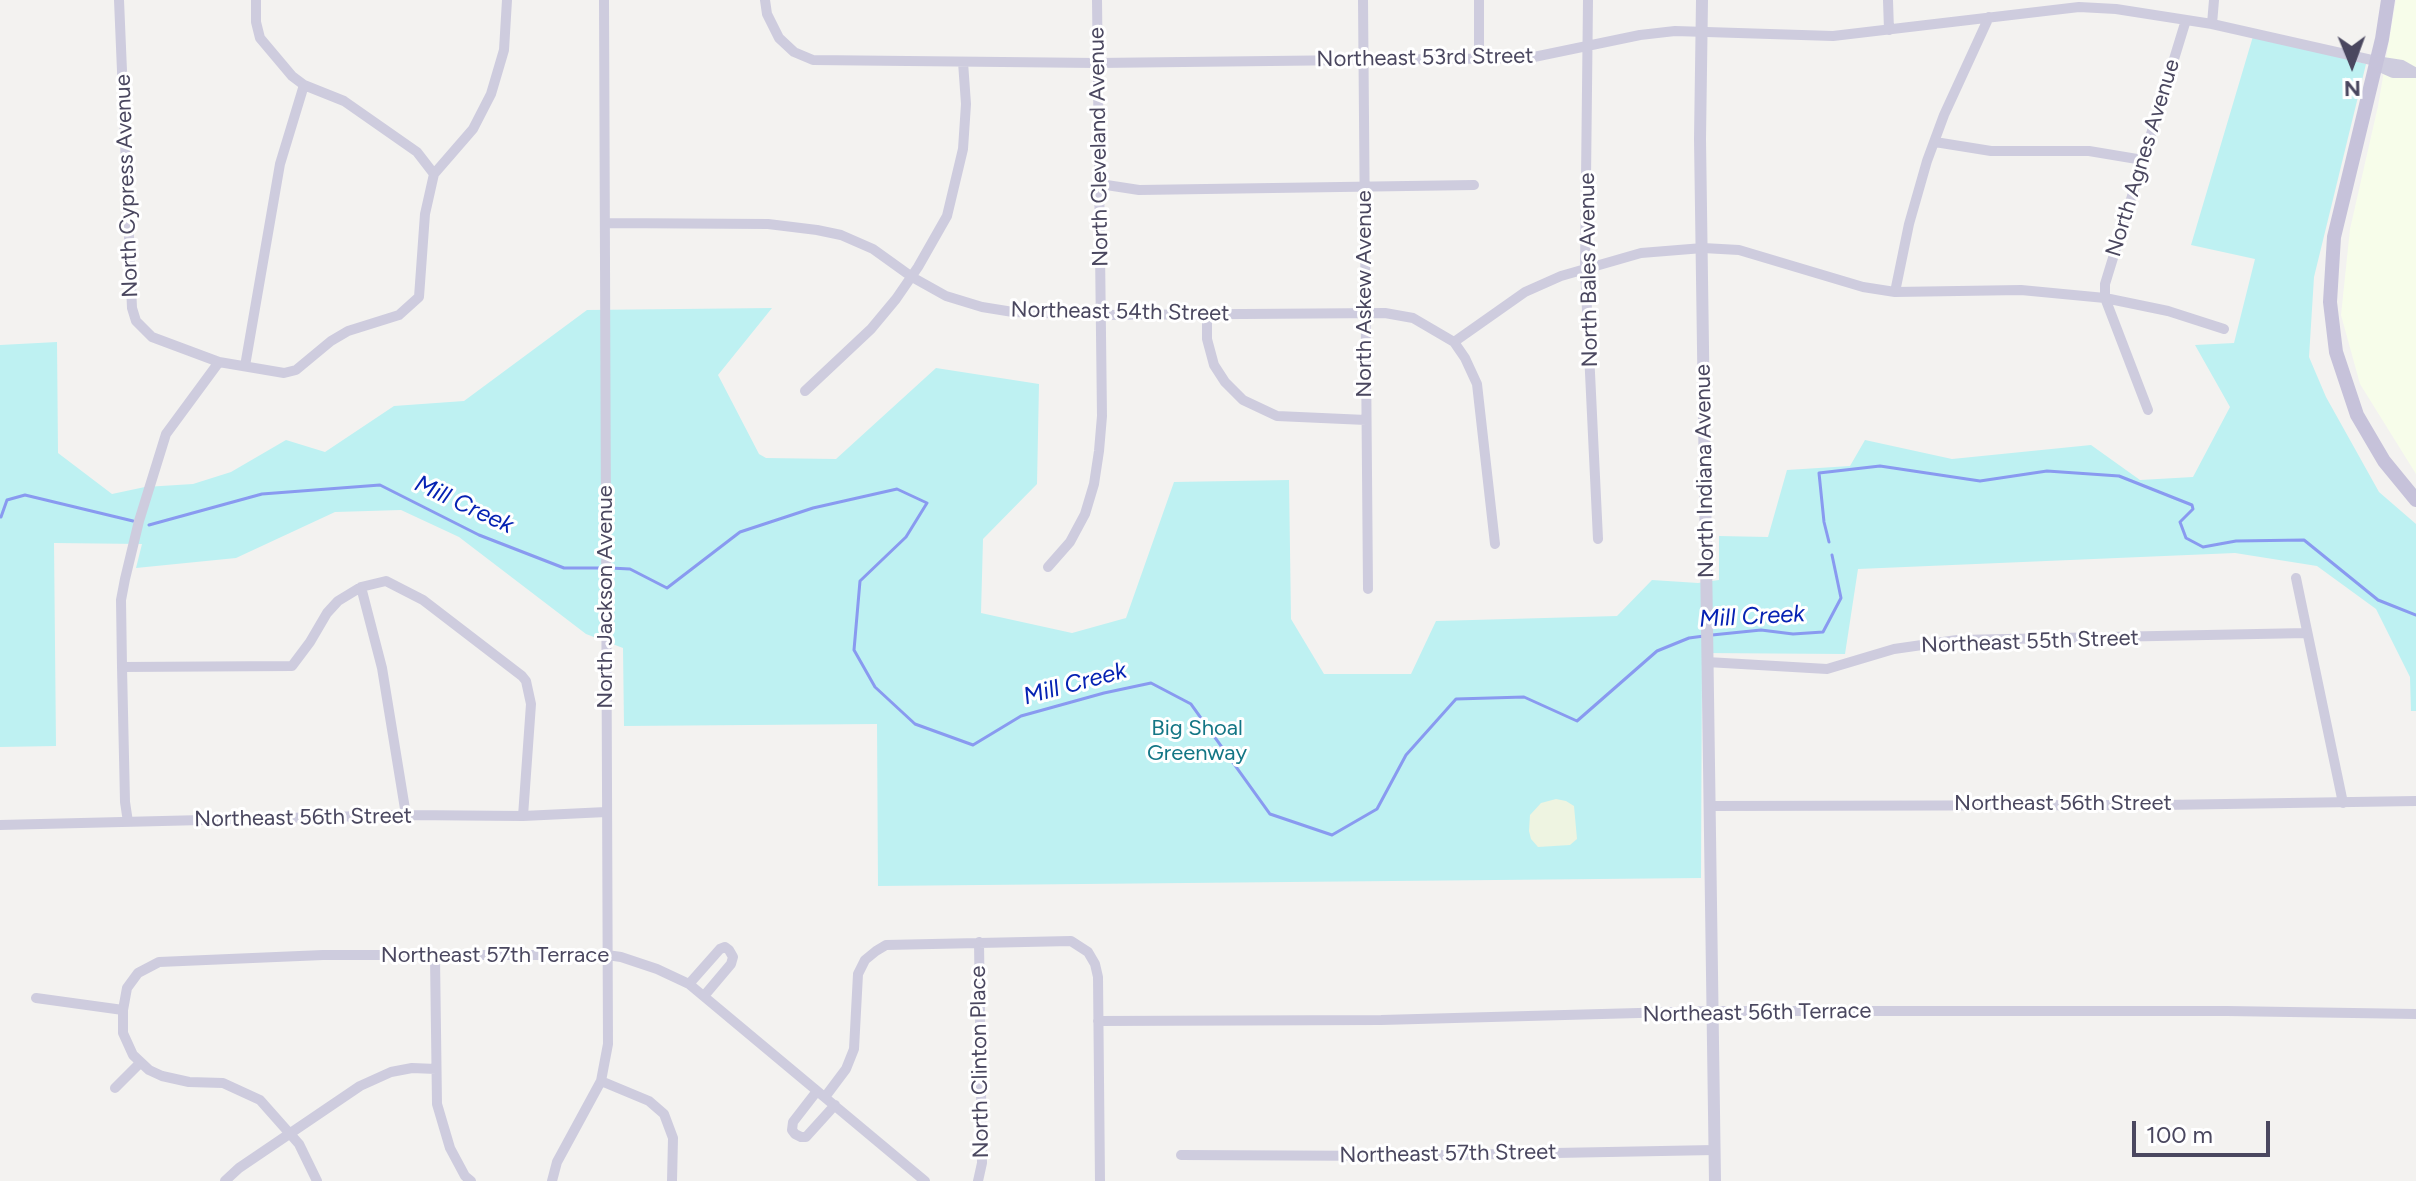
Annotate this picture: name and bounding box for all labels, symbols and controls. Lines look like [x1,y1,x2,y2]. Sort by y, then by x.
north arrow [2312,24,2392,104]
street label: North Cleveland Avenue [1084,27,1114,267]
street label: Northeast 53rd Street [1316,43,1534,73]
street label: North Agnes Avenue [2100,56,2186,260]
street label: North Cypress Avenue [110,74,144,298]
text: N [2344,75,2361,102]
street label: North Bales Avenue [1574,172,1604,368]
street label: North Askew Avenue [1352,190,1378,398]
street label: Northeast 54th Street [1010,297,1230,327]
street label: North Indiana Avenue [1690,364,1720,578]
water label: Mill Creek [410,470,518,540]
street label: North Jackson Avenue [593,485,619,709]
water label: Mill Creek [1698,600,1806,634]
street label: Northeast 55th Street [1921,625,2139,659]
water label: Mill Creek [1020,656,1130,712]
park label: Big Shoal Greenway [1147,716,1247,768]
street label: Northeast 56th Street [1954,791,2172,817]
street label: Northeast 56th Street [194,803,412,833]
street label: Northeast 57th Terrace [381,943,609,969]
street label: North Clinton Place [965,965,995,1159]
street label: Northeast 56th Terrace [1642,998,1872,1028]
scale bar [2136,1105,2274,1155]
text: 100 m [2146,1120,2213,1149]
street label: Northeast 57th Street [1339,1139,1557,1169]

